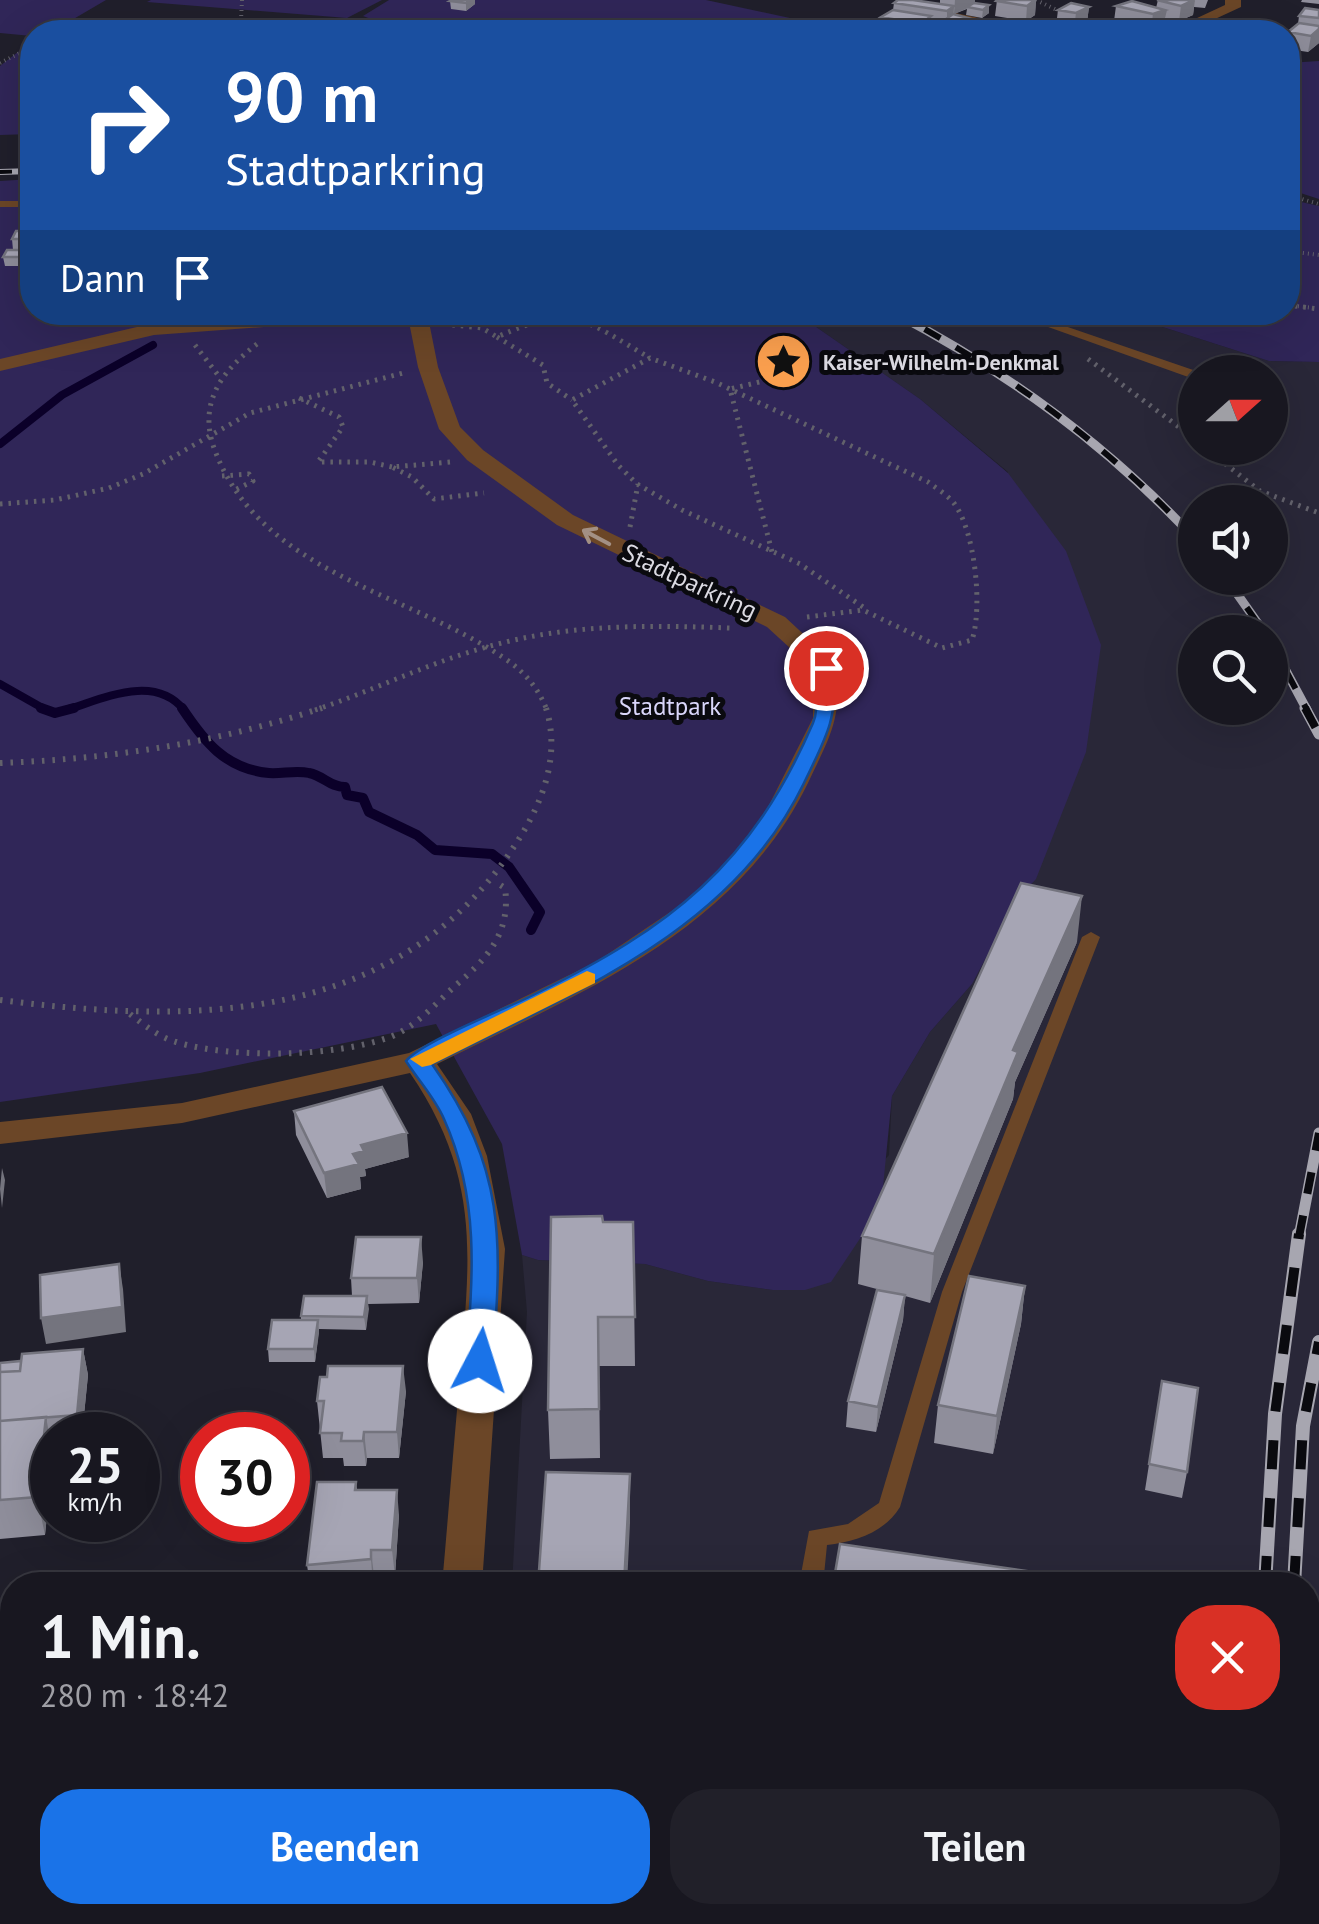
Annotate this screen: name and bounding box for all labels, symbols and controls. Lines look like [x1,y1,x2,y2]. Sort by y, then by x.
text: 90 m [225,51,378,141]
icon: right [60,60,190,190]
text: Stadtparkring [225,139,486,197]
icon: arrive [165,250,220,305]
text: Dann [60,253,145,302]
place icon: Kaiser-Wilhelm-Denkmal [754,332,814,392]
place label: Kaiser-Wilhelm-Denkmal [823,348,1059,376]
north arrow [1178,355,1288,465]
map controls [1178,355,1288,725]
button: sound [1178,485,1288,595]
one-way arrow [582,527,612,546]
street label: Stadtparkring [618,536,762,626]
button: search [1178,615,1288,725]
pin [784,626,869,711]
icon: arrive [799,641,854,696]
park label: Stadtpark [619,690,721,722]
position arrow [428,1309,532,1413]
speed limit sign: 30 [180,1412,310,1542]
text: 25 [67,1432,123,1497]
text: km/h [68,1486,122,1518]
text: 1 Min. [40,1597,201,1675]
button: close [1175,1605,1280,1710]
text: 280 m · 18:42 [40,1674,229,1716]
button: Beenden [40,1789,650,1904]
button: Teilen [670,1789,1280,1904]

